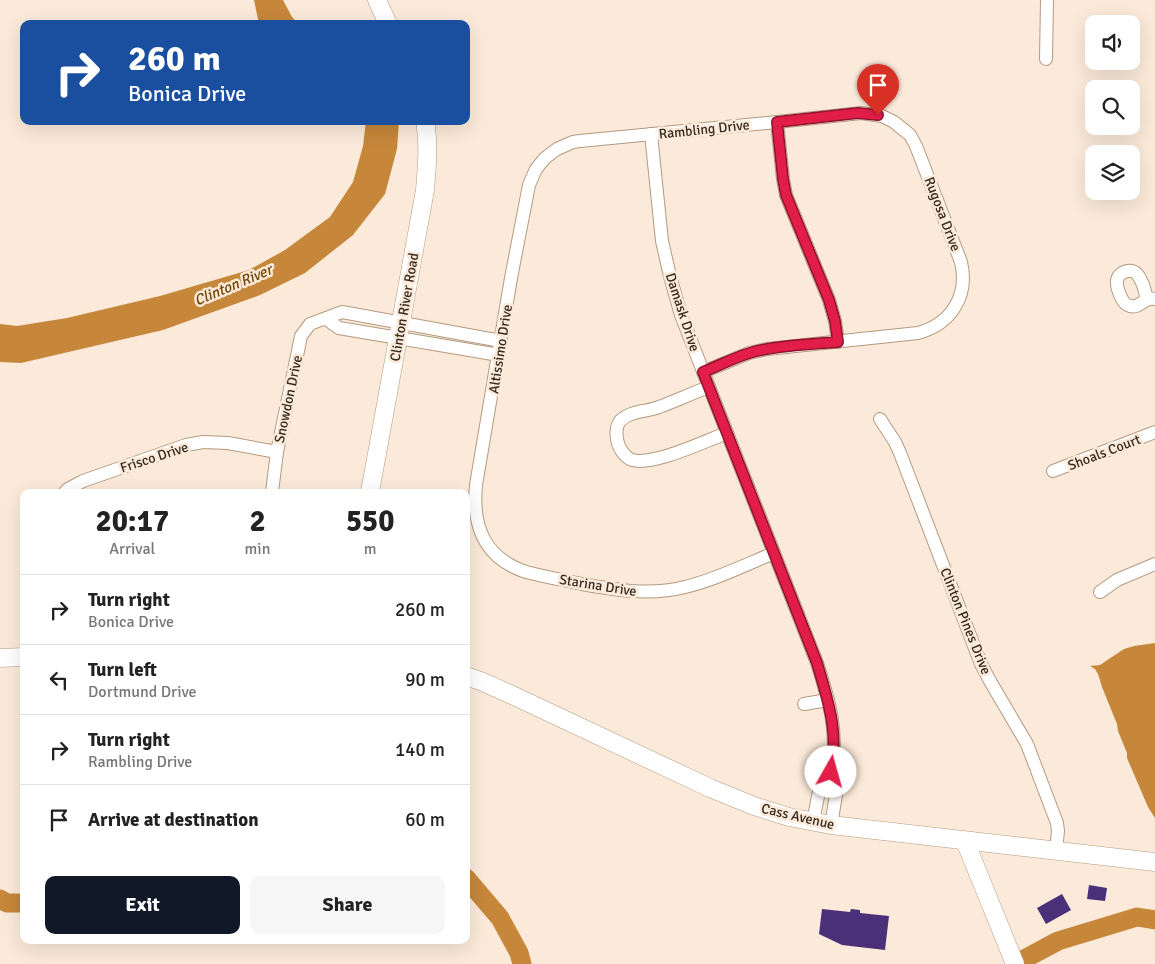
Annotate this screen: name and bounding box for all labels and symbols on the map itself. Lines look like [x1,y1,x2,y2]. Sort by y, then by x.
pin [857,64,899,115]
street label: Rambling Drive [658,116,750,143]
street label: Rugosa Drive [921,175,964,254]
street label: Clinton River Road [387,251,422,363]
water label: Clinton River [191,260,277,309]
street label: Damask Drive [662,271,703,354]
street label: Altissimo Drive [485,303,516,395]
street label: Snowdon Drive [271,354,306,445]
street label: Shoals Court [1065,431,1143,474]
street label: Frisco Drive [118,438,190,476]
street label: Clinton Pines Drive [936,565,995,677]
street label: Starina Drive [558,571,638,600]
position arrow [804,745,856,797]
street label: Cass Avenue [760,800,836,833]

